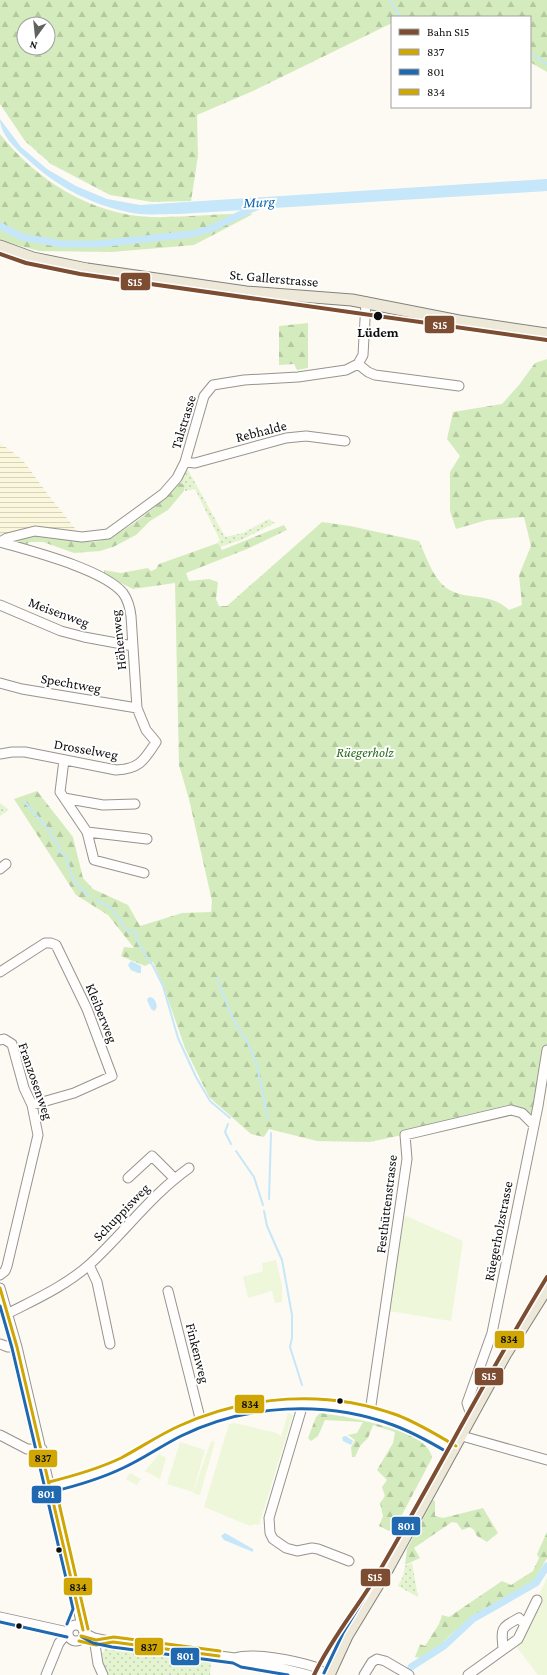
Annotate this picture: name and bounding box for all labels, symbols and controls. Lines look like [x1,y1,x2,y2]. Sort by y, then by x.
north arrow [16,16,56,56]
legend [391,16,531,108]
text: Bahn S15 [427,25,470,39]
text: N [28,39,39,52]
text: 837 [427,45,445,59]
text: 801 [427,65,444,79]
text: 834 [427,85,445,99]
water label: Murg [242,193,276,212]
street label: St. Gallerstrasse [229,266,319,290]
line badge: S15 [120,272,151,291]
text: S15 [127,276,143,288]
marker: Lüdem [372,310,384,322]
line badge: S15 [424,315,455,334]
text: S15 [432,319,448,331]
place label: Lüdem [357,324,399,340]
street label: Talstrasse [167,393,199,451]
street label: Rebhalde [234,417,288,445]
street label: Meisenweg [26,594,92,630]
street label: Höhenweg [107,609,129,671]
street label: Spechtweg [40,670,103,696]
street label: Drosselweg [53,735,120,763]
park label: Rüegerholz [336,744,394,760]
street label: Kleiberweg [83,981,121,1045]
street label: Franzosenweg [15,1040,57,1122]
street label: Festhüttenstrasse [372,1154,400,1254]
street label: Schuppisweg [90,1180,153,1244]
street label: Rüegerholzstrasse [480,1180,516,1282]
street label: Finkenweg [183,1321,213,1385]
line badge: 834 [494,1330,525,1349]
text: 834 [500,1333,518,1345]
line badge: S15 [474,1367,504,1386]
text: S15 [481,1370,497,1382]
line badge: 834 [234,1394,265,1414]
unlabelled marker [335,1396,345,1406]
text: 834 [241,1398,259,1410]
line badge: 837 [28,1449,58,1468]
text: 837 [35,1452,51,1464]
line badge: 801 [31,1485,62,1504]
text: 801 [37,1488,55,1500]
line badge: 801 [391,1516,421,1536]
text: 801 [397,1520,415,1532]
unlabelled marker [54,1545,64,1555]
line badge: S15 [360,1568,391,1587]
text: S15 [367,1571,383,1583]
line badge: 834 [63,1577,93,1596]
text: 834 [69,1581,87,1593]
unlabelled marker [14,1621,24,1631]
line badge: 837 [134,1637,164,1656]
text: 837 [141,1641,157,1653]
line badge: 801 [170,1647,200,1666]
text: 801 [176,1650,194,1662]

